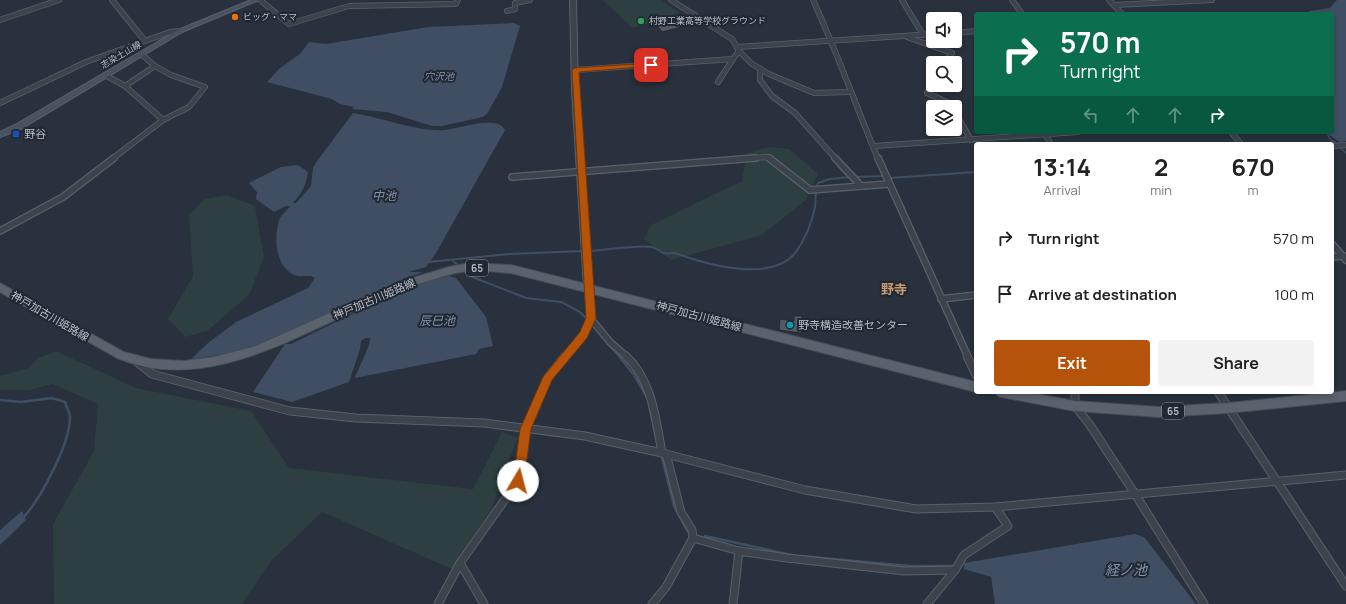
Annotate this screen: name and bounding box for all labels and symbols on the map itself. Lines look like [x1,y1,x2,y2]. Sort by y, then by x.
place label: ビッグ・ママ [243,10,297,23]
marker: ビッグ・ママ [230,12,240,22]
place label: 村野工業高等学校グラウンド [649,14,766,27]
marker: 村野工業高等学校グラウンド [636,16,646,26]
street label: 志染土山線 [98,37,144,71]
pin [634,48,668,82]
water label: 穴沢池 [424,69,455,83]
place label: 野谷 [24,126,46,141]
marker: 野谷 [11,129,21,139]
water label: 中池 [372,187,397,204]
road number: 65 [466,260,488,276]
street label: 神戸加古川姫路線 [330,274,417,323]
district label: 野寺 [881,280,907,298]
street label: 神戸加古川姫路線 [8,287,92,344]
street label: 神戸加古川姫路線 [655,297,744,334]
water label: 辰巳池 [419,312,456,329]
place label: 野寺構造改善センター [798,317,908,332]
marker: 野寺構造改善センター [785,320,795,330]
road number: 65 [1162,403,1184,419]
position arrow [497,460,539,502]
water label: 経ノ池 [1105,560,1149,579]

